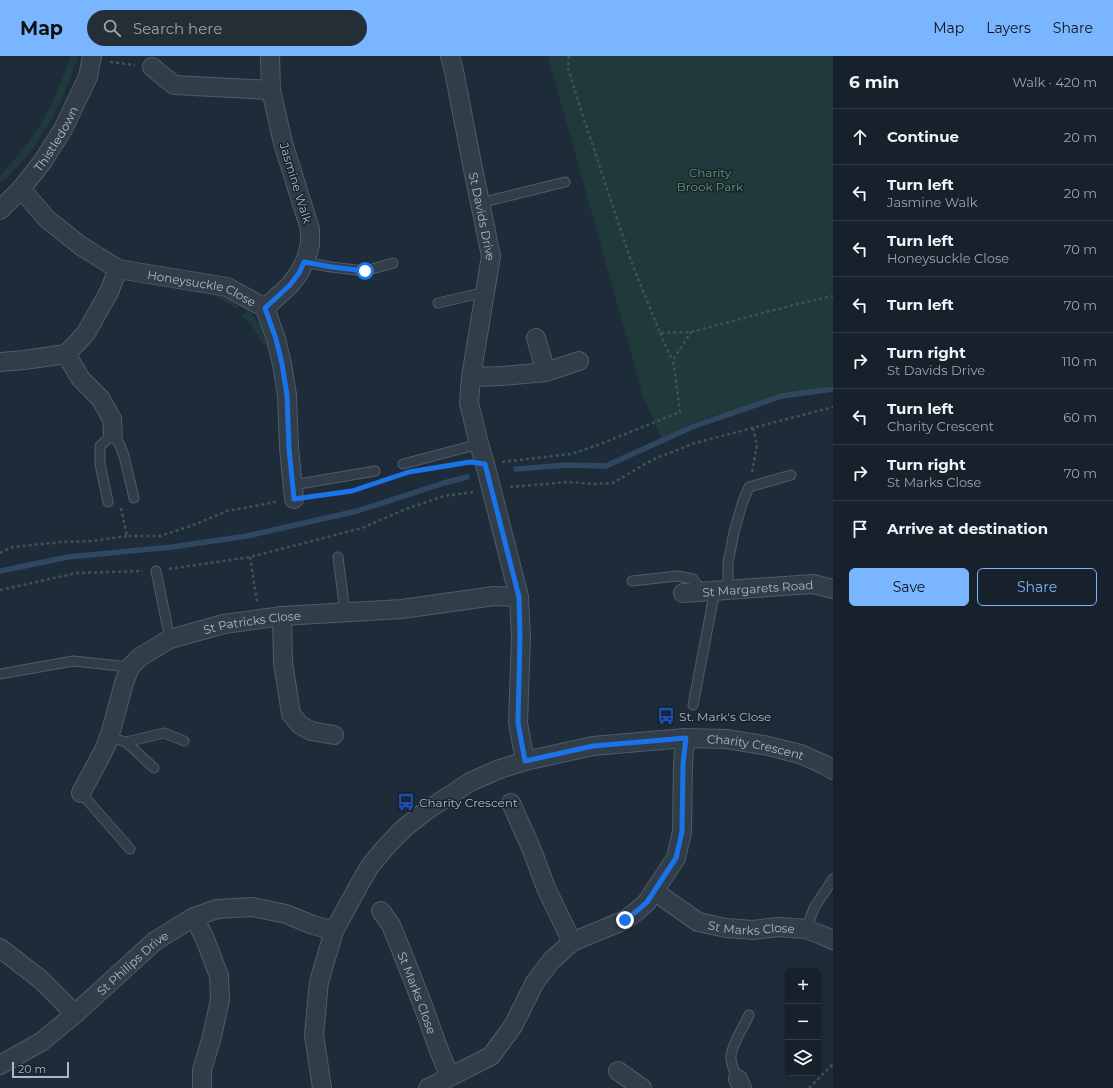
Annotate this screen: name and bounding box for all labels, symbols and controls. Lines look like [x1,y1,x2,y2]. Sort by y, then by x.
search box [87,10,367,46]
text: Map [20,17,63,40]
icon: search [101,17,123,39]
text: Search here [133,19,222,38]
text: Map [933,19,964,37]
text: Layers [986,19,1031,37]
text: Share [1053,19,1093,37]
text: 6 min [849,72,899,92]
text: Walk · 420 m [1013,74,1097,90]
street label: Thistledown [30,103,80,174]
icon: ahead [849,126,871,148]
text: Continue [887,127,959,146]
text: 20 m [1064,129,1097,145]
street label: Jasmine Walk [276,140,316,226]
park label: Charity Brook Park [677,165,744,194]
street label: St Davids Drive [466,171,499,262]
text: Turn left [887,175,954,194]
icon: left [849,182,871,204]
text: 20 m [1064,185,1097,201]
text: Jasmine Walk [887,194,978,210]
text: Turn left [887,231,954,250]
icon: left [849,238,871,260]
text: 70 m [1064,241,1097,257]
text: Honeysuckle Close [887,250,1009,266]
route start [356,262,374,280]
street label: Honeysuckle Close [146,266,259,309]
icon: left [849,294,871,316]
text: Turn left [887,295,954,314]
text: 70 m [1064,297,1097,313]
text: Turn right [887,343,966,362]
icon: right [849,350,871,372]
text: 110 m [1062,353,1097,369]
text: St Davids Drive [887,362,985,378]
text: Turn left [887,399,954,418]
icon: left [849,406,871,428]
text: 60 m [1063,409,1097,425]
text: Charity Crescent [887,418,994,434]
text: Turn right [887,455,966,474]
icon: right [849,462,871,484]
text: 70 m [1064,465,1097,481]
text: St Marks Close [887,474,981,490]
icon: arrive [849,518,871,540]
text: Arrive at destination [887,519,1048,538]
button: Save [849,568,969,606]
button: Share [977,568,1097,606]
street label: St Margarets Road [702,576,814,599]
street label: St Patricks Close [201,607,301,637]
bus stop icon: St. Mark's Close [656,706,676,726]
place label: St. Mark's Close [679,709,771,724]
street label: Charity Crescent [707,731,807,763]
bus stop icon: Charity Crescent [396,792,416,812]
place label: Charity Crescent [419,795,518,810]
route end [616,911,634,929]
street label: St Marks Close [707,917,795,938]
street label: St Philips Drive [93,927,171,998]
street label: St Marks Close [395,949,440,1036]
map controls [785,968,821,1076]
button: + [785,968,821,1004]
button: − [785,1004,821,1040]
button: layers [785,1040,821,1076]
scale bar [12,1060,69,1079]
text: 20 m [18,1062,46,1076]

